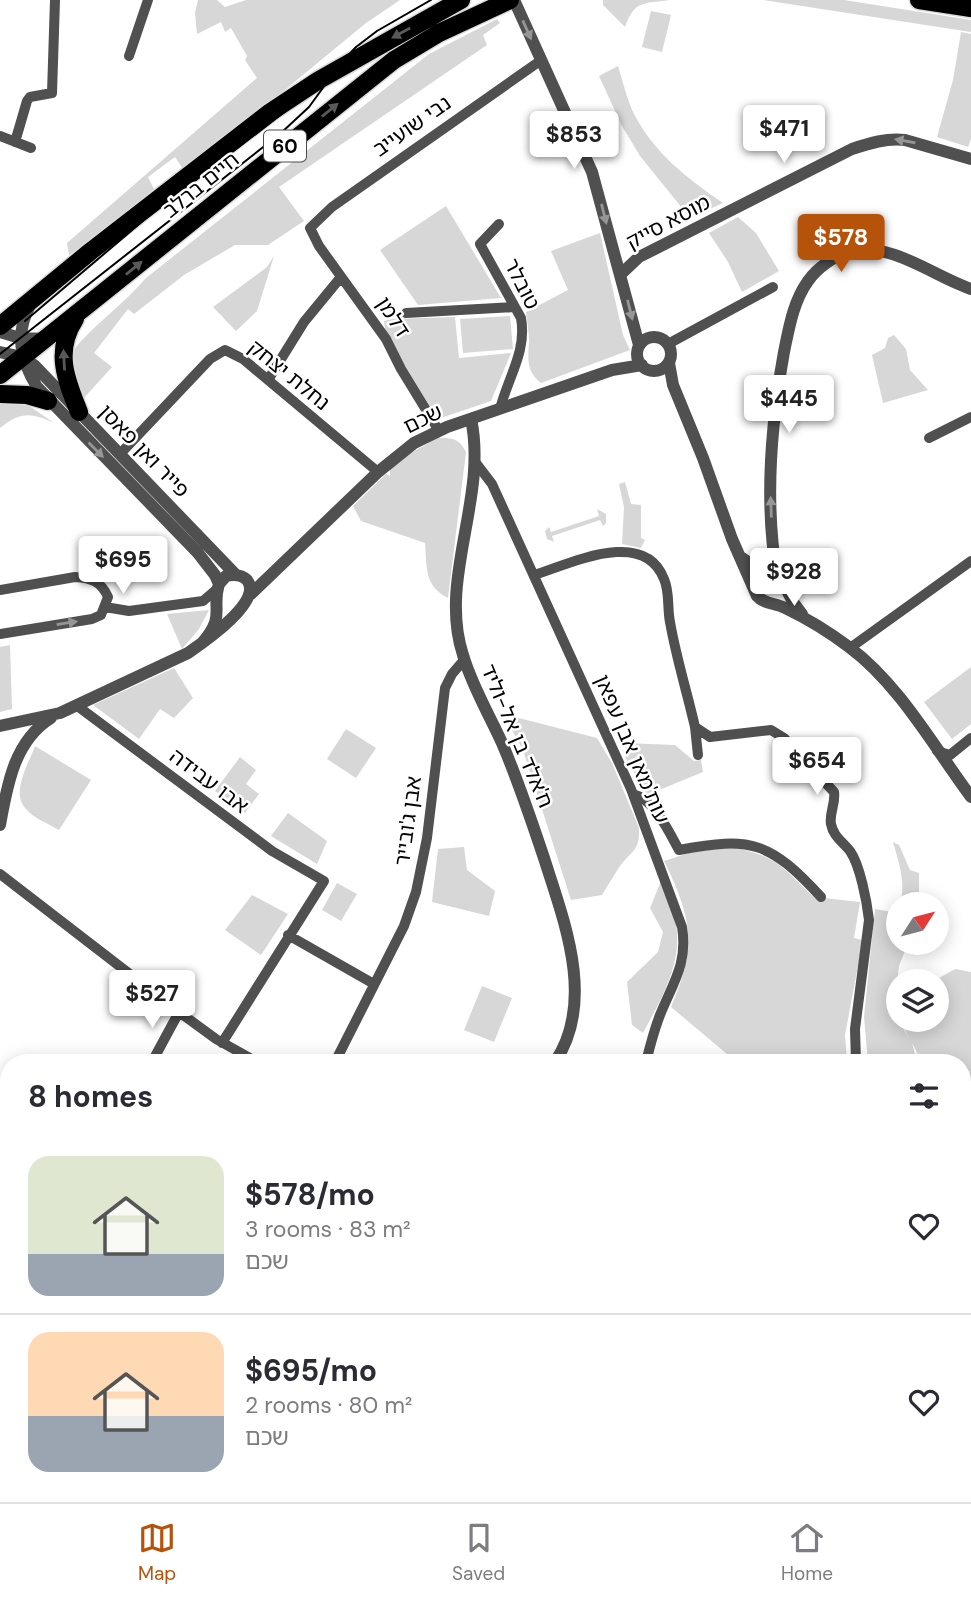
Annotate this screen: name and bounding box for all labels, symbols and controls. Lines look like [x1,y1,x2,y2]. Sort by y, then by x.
one-way arrow [522,20,533,41]
one-way arrow [391,27,411,39]
street label: נבי שועייב [368,89,456,163]
one-way arrow [321,103,338,118]
pin: $471 [743,106,825,165]
pin: $853 [533,111,615,171]
text: $471 [759,113,809,143]
text: $853 [546,119,602,149]
road number: 60 [264,130,306,162]
one-way arrow [894,135,916,146]
street label: חיים ברלב [157,146,245,224]
street label: מוסא סייק [621,188,715,256]
one-way arrow [599,203,610,225]
pin: $578 [800,215,882,274]
text: $578 [814,222,868,252]
street label: טובלר [497,254,547,314]
one-way arrow [125,261,142,276]
street label: דלמן [370,291,416,343]
one-way arrow [626,300,636,321]
street label: נחלת יצחק [242,333,336,417]
one-way arrow [58,349,69,371]
pin: $445 [748,376,830,435]
text: $445 [760,383,818,413]
street label: פייר ואן פאסן [92,398,196,504]
street label: שכם [399,398,447,440]
one-way arrow [88,442,104,458]
one-way arrow [766,496,777,518]
pin: $695 [82,536,164,596]
text: $695 [95,544,151,574]
pin: $928 [753,548,835,608]
text: $928 [766,556,822,586]
one-way arrow [56,617,78,628]
street label: ח'אלד בן אל-וליד [474,660,560,812]
street label: עות'מאן אבן עפאן [588,670,676,828]
pin: $654 [776,738,858,797]
street label: אבו עבידה [164,742,254,820]
text: $654 [788,745,846,775]
street label: אבן ג'ובייר [388,774,428,868]
north arrow [886,892,948,956]
map controls [886,892,949,1032]
button: layers [886,969,949,1032]
pin: $527 [111,970,193,1030]
text: $527 [125,978,179,1008]
text: 8 homes [28,1077,153,1116]
icon: filters [905,1077,943,1115]
text: $578/mo [245,1175,375,1214]
icon: home [84,1184,168,1268]
icon: heart [905,1207,943,1245]
text: 3 rooms · 83 m² [245,1214,411,1244]
text: שכם [245,1246,289,1276]
text: $695/mo [245,1351,377,1390]
icon: home [84,1360,168,1444]
icon: heart [905,1383,943,1421]
text: 2 rooms · 80 m² [245,1390,412,1420]
text: שכם [245,1422,289,1452]
tab: Map [138,1519,176,1586]
tab: Saved [452,1519,505,1586]
tab: Home [781,1519,833,1586]

